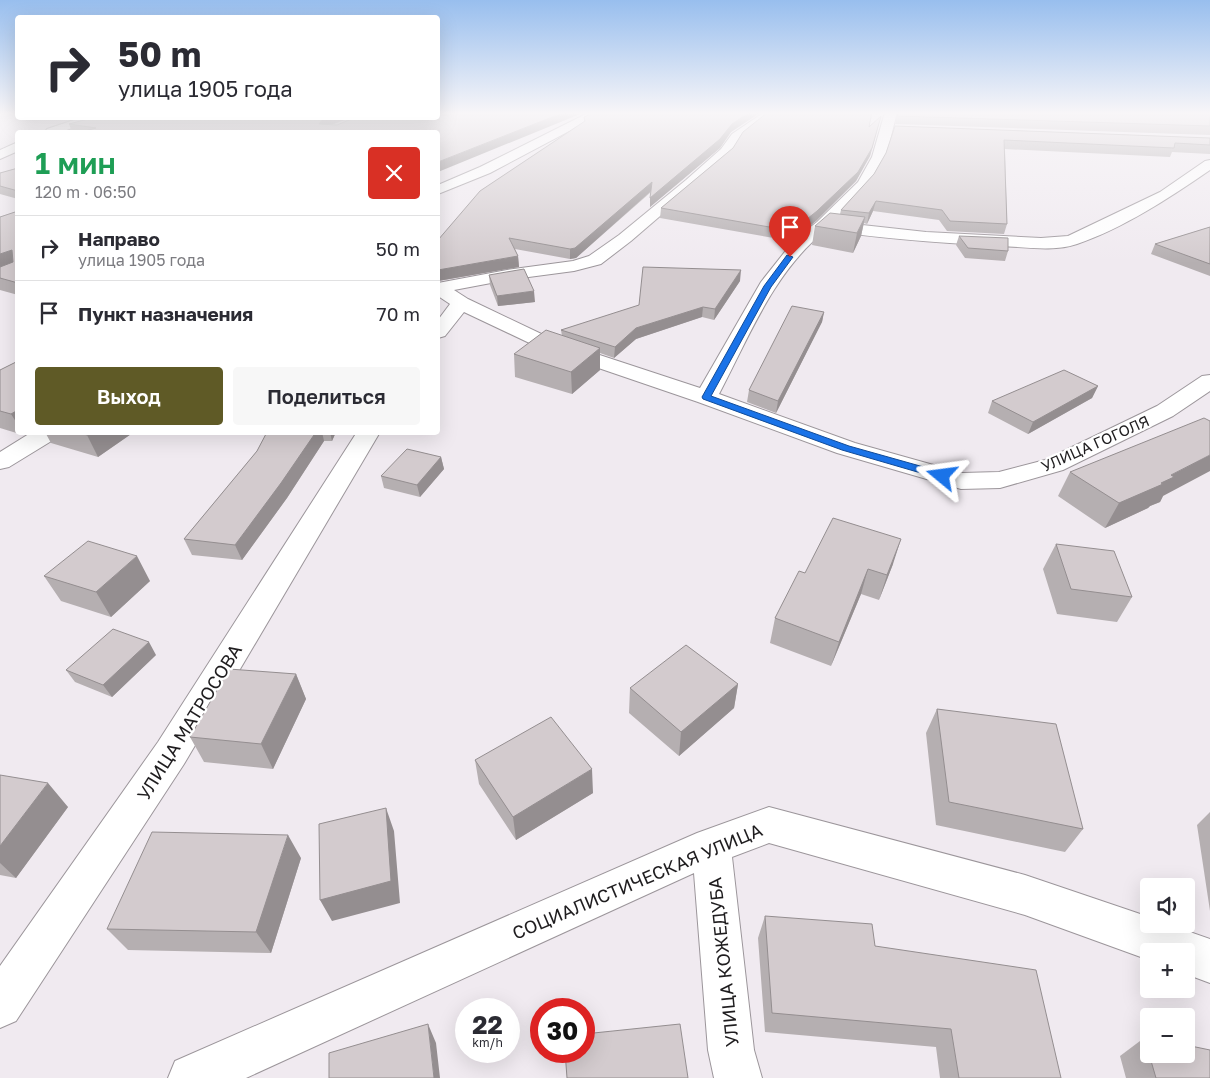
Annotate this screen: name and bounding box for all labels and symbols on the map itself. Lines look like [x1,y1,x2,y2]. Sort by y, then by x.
pin [769,206,811,257]
street label: УЛИЦА ГОГОЛЯ [1038,411,1152,475]
position arrow [915,449,967,501]
street label: УЛИЦА МАТРОСОВА [132,640,246,804]
street label: СОЦИАЛИСТИЧЕСКАЯ УЛИЦА [509,818,765,944]
street label: УЛИЦА КОЖЕДУБА [703,876,743,1048]
speed limit sign: 30 [530,998,595,1063]

